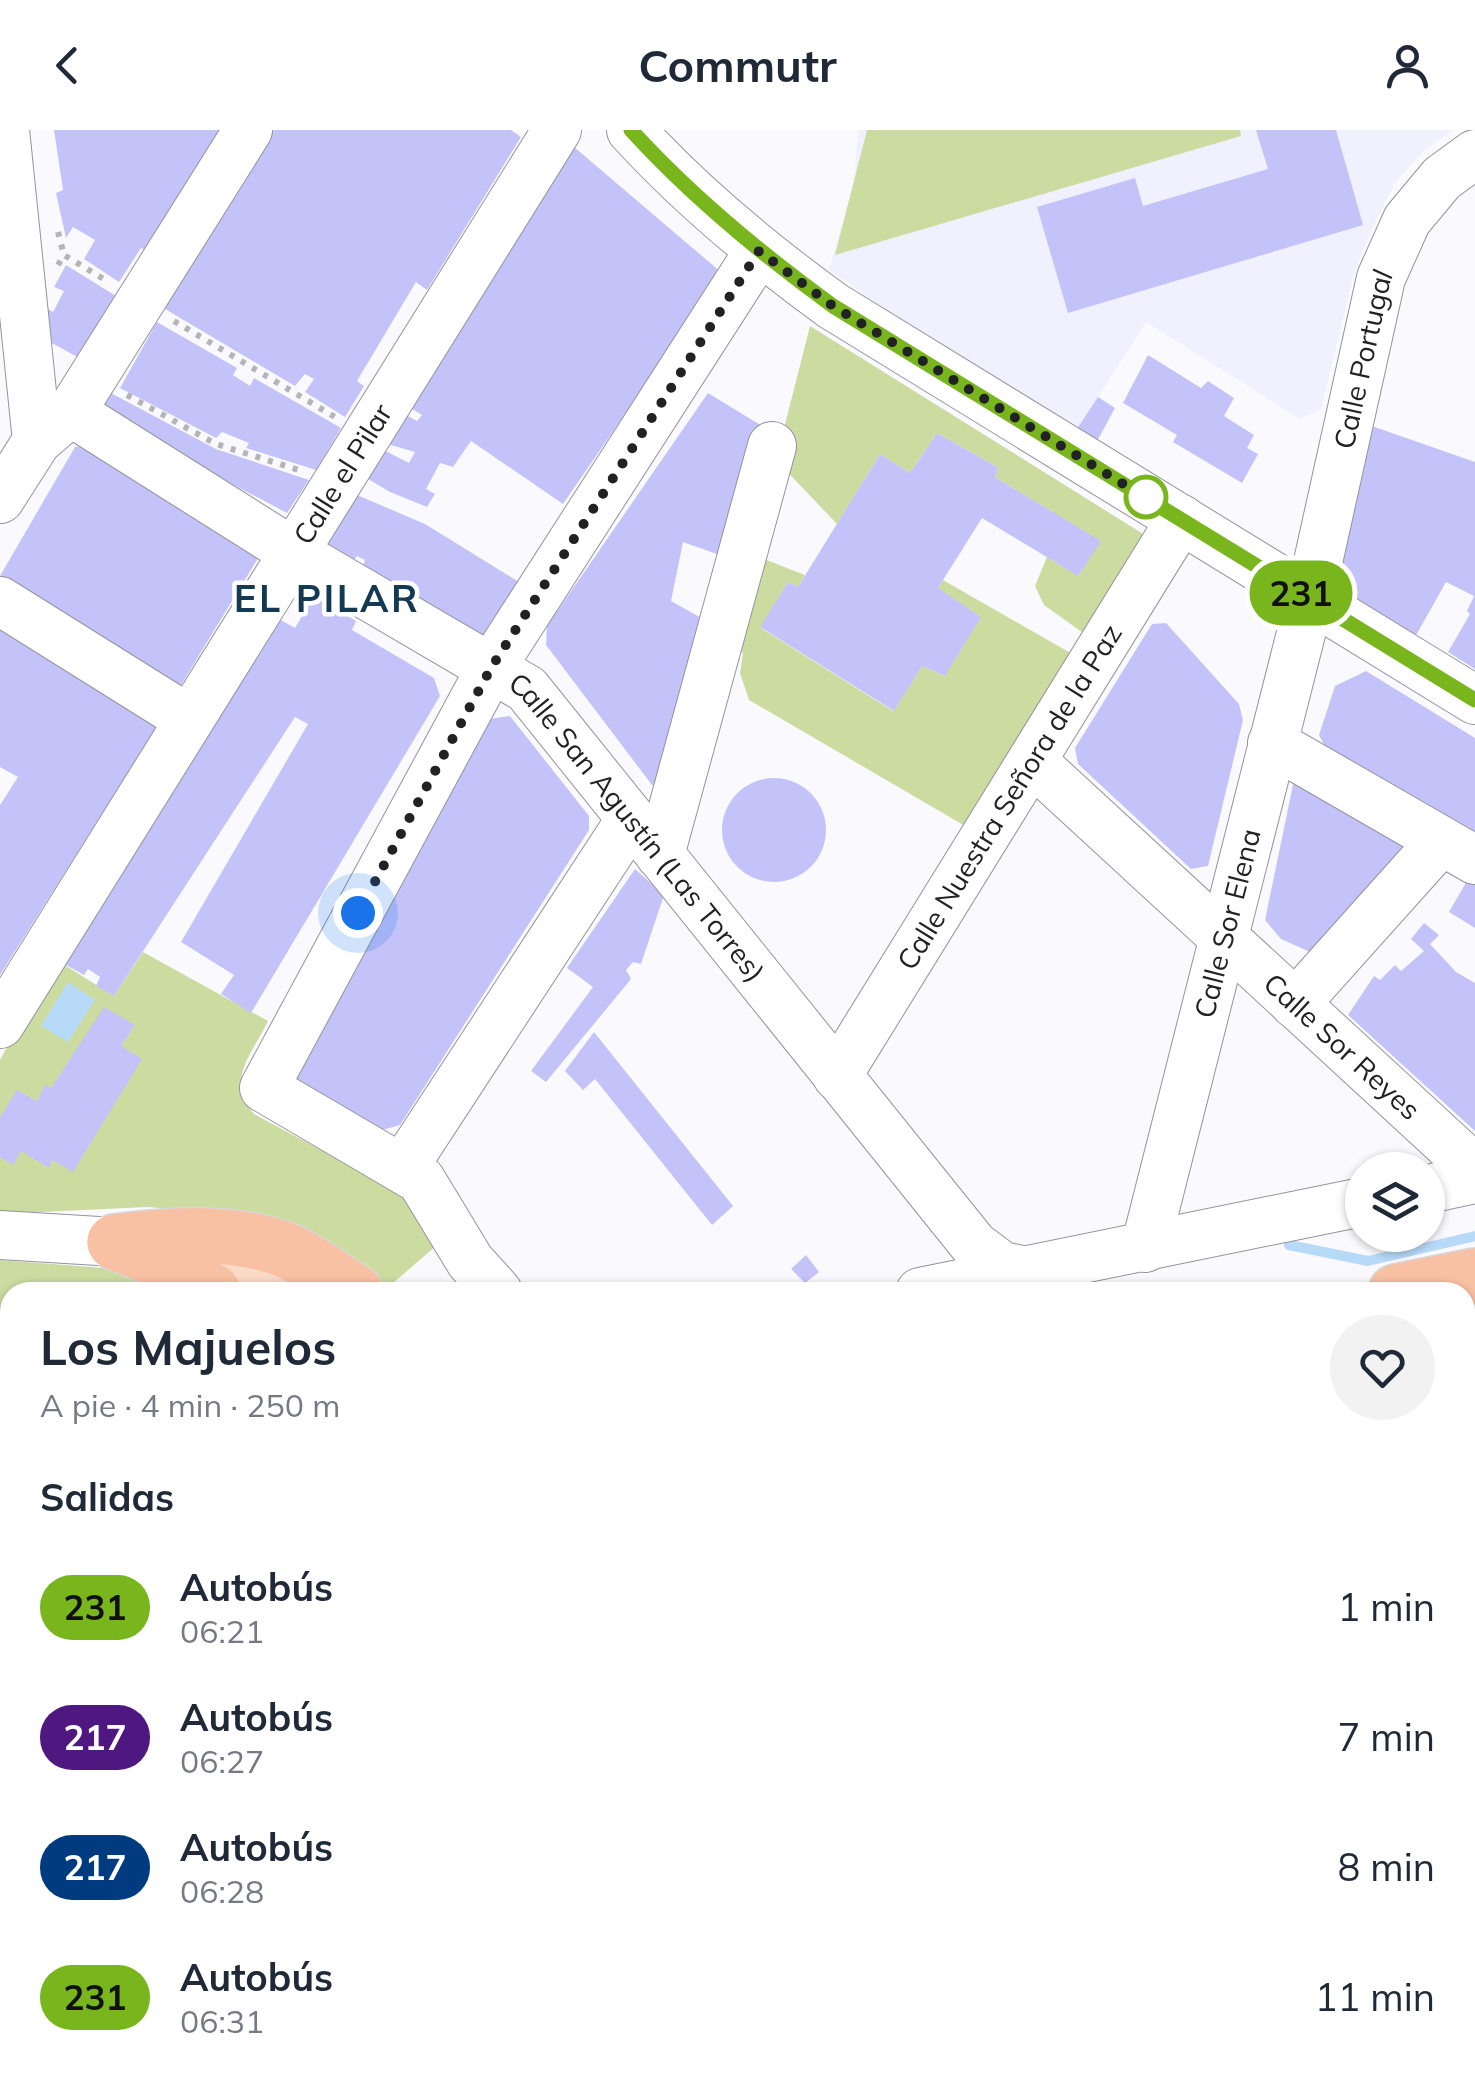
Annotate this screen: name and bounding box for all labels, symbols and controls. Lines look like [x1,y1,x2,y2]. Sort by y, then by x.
text: Commutr [638,37,837,93]
icon: back [40,38,95,93]
icon: person [1380,38,1435,93]
street label: Calle Portugal [1326,264,1400,452]
street label: Calle el Pilar [285,396,400,551]
unlabelled marker [1125,476,1167,518]
line badge: 231 [1244,560,1358,626]
text: 231 [1269,571,1333,615]
district label: EL PILAR [234,574,420,622]
street label: Calle Nuestra Señora de la Paz [889,617,1129,976]
street label: Calle San Agustín (Las Torres) [503,665,773,988]
street label: Calle Sor Elena [1186,825,1268,1021]
your location [333,888,383,938]
street label: Calle Sor Reyes [1257,965,1428,1127]
map controls [1345,1152,1445,1252]
button: layers [1345,1152,1445,1252]
button: heart [1330,1315,1435,1420]
text: Los Majuelos [40,1317,336,1377]
text: A pie · 4 min · 250 m [40,1385,340,1425]
text: Salidas [40,1473,174,1521]
text: Autobús [180,1563,333,1611]
text: 1 min [1338,1583,1435,1631]
text: 231 [63,1585,127,1629]
text: 06:21 [180,1611,264,1651]
text: Autobús [180,1693,333,1741]
text: 7 min [1338,1713,1435,1761]
text: 217 [63,1715,127,1759]
text: 06:27 [180,1741,264,1781]
text: Autobús [180,1823,333,1871]
text: 8 min [1338,1843,1435,1891]
text: 217 [63,1845,127,1889]
text: 06:28 [180,1871,264,1911]
text: Autobús [180,1953,333,2001]
text: 11 min [1315,1973,1435,2021]
text: 231 [63,1975,127,2019]
text: 06:31 [180,2001,264,2041]

